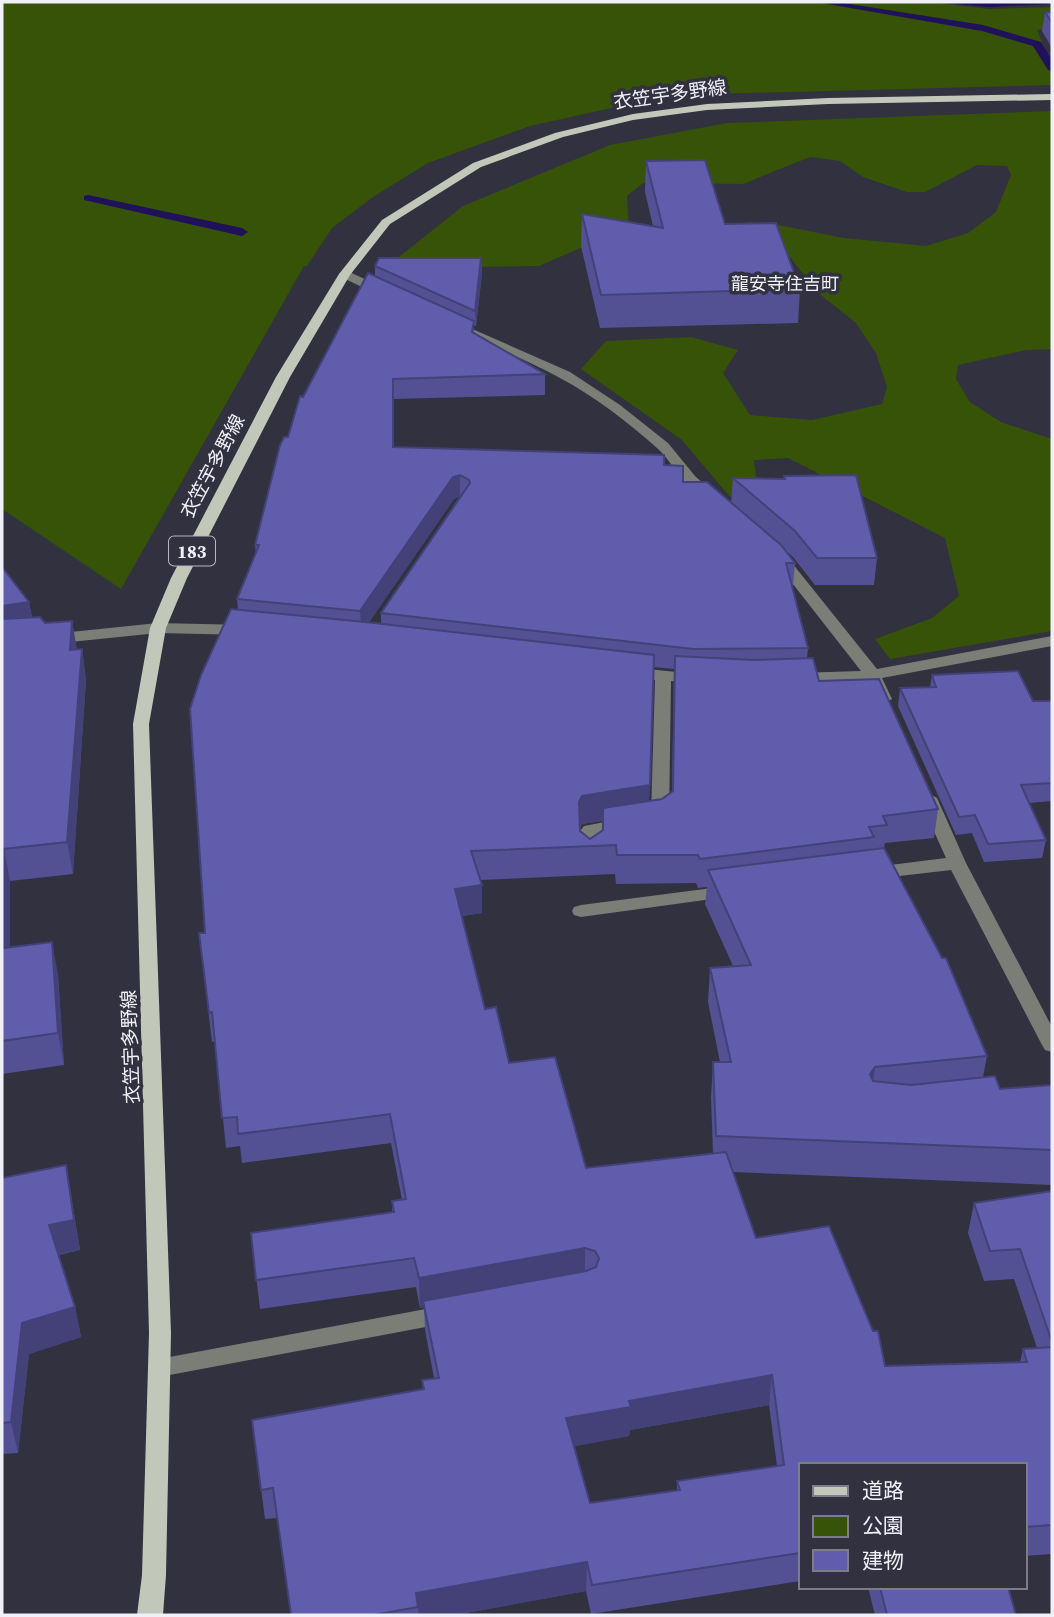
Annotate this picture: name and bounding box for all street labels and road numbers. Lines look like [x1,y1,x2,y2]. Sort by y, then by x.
street label: 衣笠宇多野線 [612,73,728,115]
street label: 衣笠宇多野線 [174,410,250,522]
road number: 183 [169,536,215,566]
street label: 衣笠宇多野線 [115,990,145,1104]

